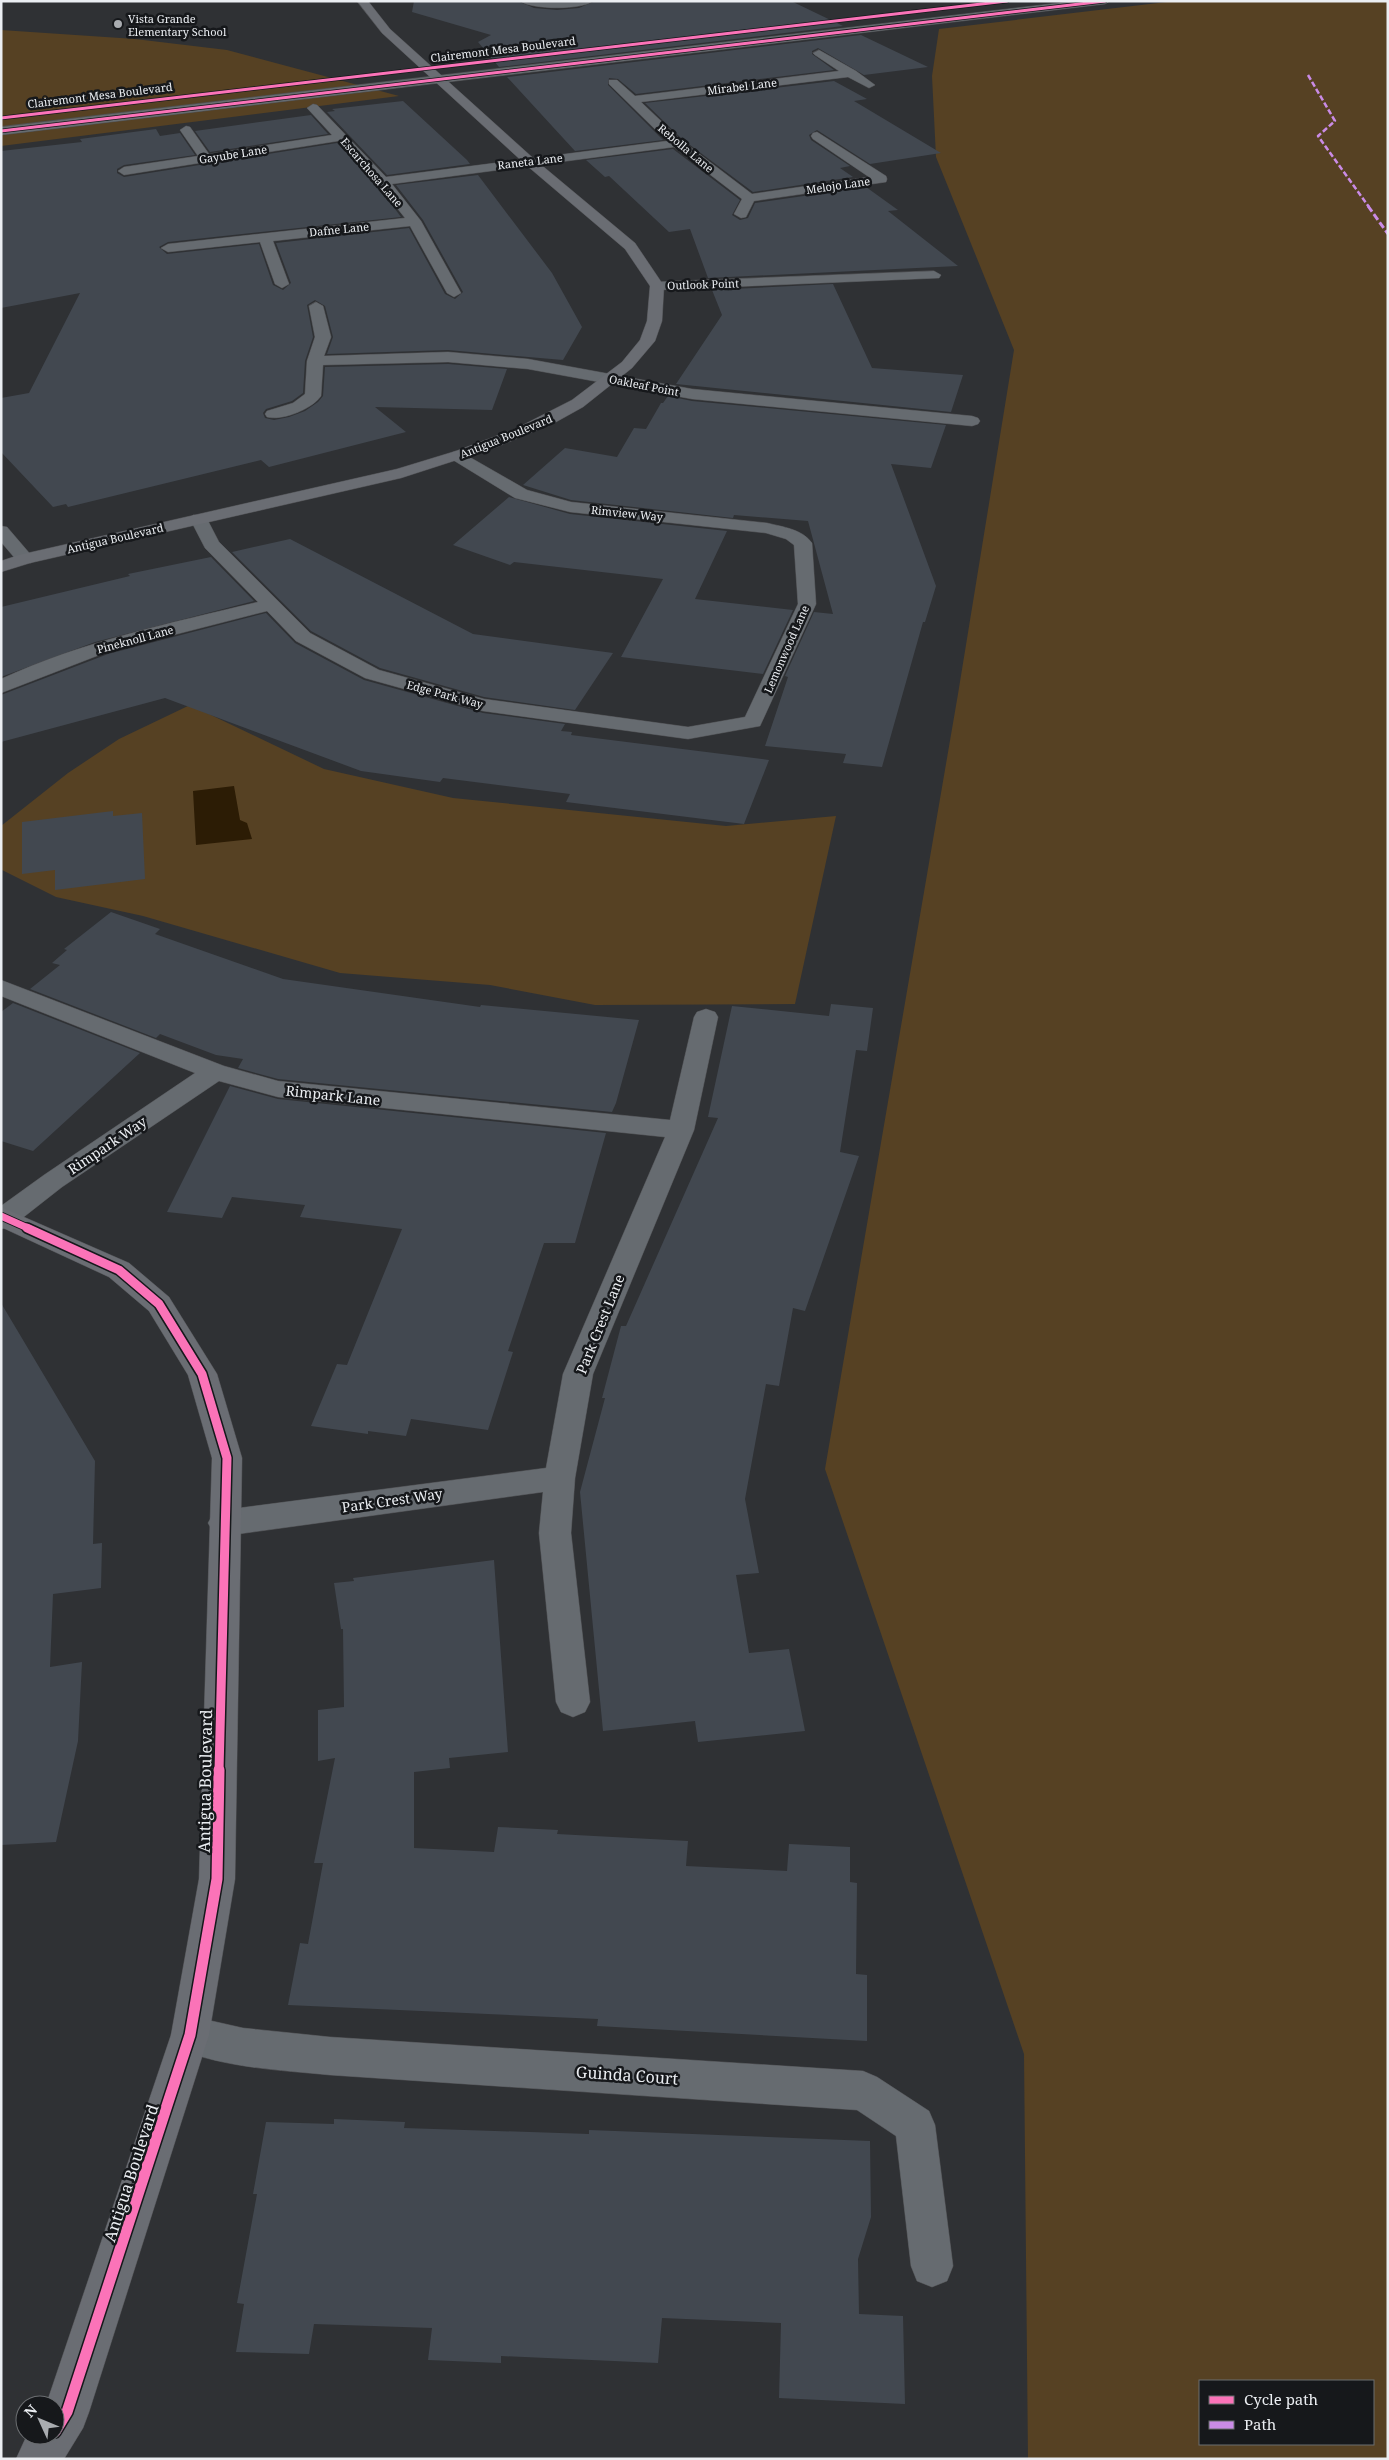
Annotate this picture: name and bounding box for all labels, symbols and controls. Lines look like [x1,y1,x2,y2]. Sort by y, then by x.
place label: Vista Grande Elementary School [128,11,227,39]
marker: Vista Grande Elementary School [112,18,124,30]
street label: Clairemont Mesa Boulevard [430,33,577,65]
street label: Mirabel Lane [706,74,778,98]
street label: Clairemont Mesa Boulevard [27,79,174,111]
street label: Rebolla Lane [655,120,717,176]
street label: Escarchosa Lane [338,134,406,210]
street label: Gayube Lane [198,141,268,167]
street label: Raneta Lane [497,150,563,172]
street label: Melojo Lane [805,173,871,197]
street label: Dafne Lane [308,218,370,240]
street label: Outlook Point [667,275,739,293]
street label: Oakleaf Point [608,371,680,399]
street label: Antigua Boulevard [458,411,555,461]
street label: Rimview Way [590,502,664,524]
street label: Antigua Boulevard [65,520,165,556]
street label: Lemonwood Lane [760,603,812,695]
street label: Pineknoll Lane [95,622,175,656]
street label: Edge Park Way [405,677,486,712]
street label: Rimpark Lane [285,1081,381,1109]
street label: Rimpark Way [64,1112,150,1178]
street label: Park Crest Lane [571,1272,629,1376]
street label: Park Crest Way [340,1484,444,1516]
street label: Antigua Boulevard [193,1709,217,1853]
street label: Guinda Court [575,2060,679,2090]
street label: Antigua Boulevard [98,2101,164,2245]
legend [1199,2380,1374,2445]
text: Cycle path [1244,2389,1319,2409]
north arrow [15,2395,65,2445]
text: N [20,2400,41,2421]
text: Path [1244,2414,1277,2434]

